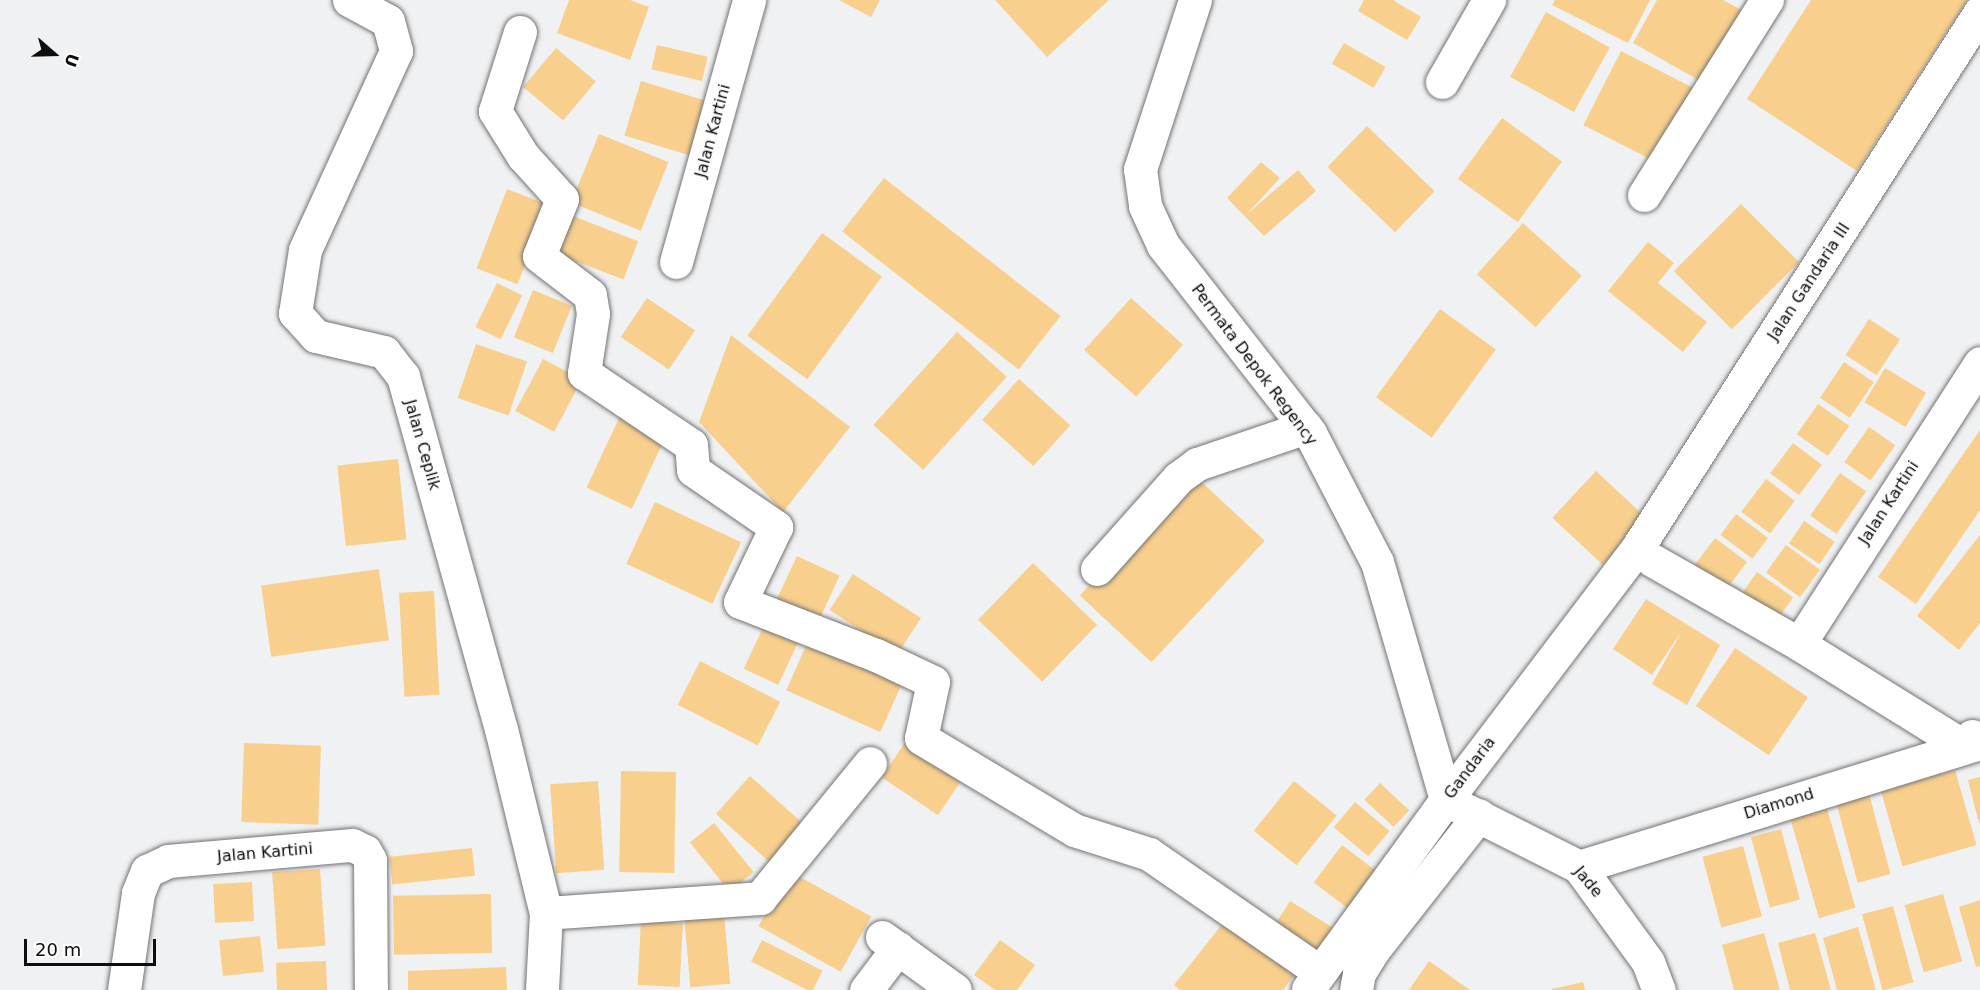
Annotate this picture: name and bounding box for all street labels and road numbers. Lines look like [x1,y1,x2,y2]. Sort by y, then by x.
street label: Jalan Kartini [691,82,735,180]
street label: Jalan Gandaria III [1764,220,1854,344]
street label: Permata Depok Regency [1187,281,1321,449]
street label: Jalan Ceplik [400,397,444,493]
street label: Jalan Kartini [1855,458,1923,548]
street label: Gandaria [1440,733,1500,803]
street label: Diamond [1742,784,1816,824]
street label: Jalan Kartini [216,839,314,867]
street label: Jade [1570,863,1606,901]

